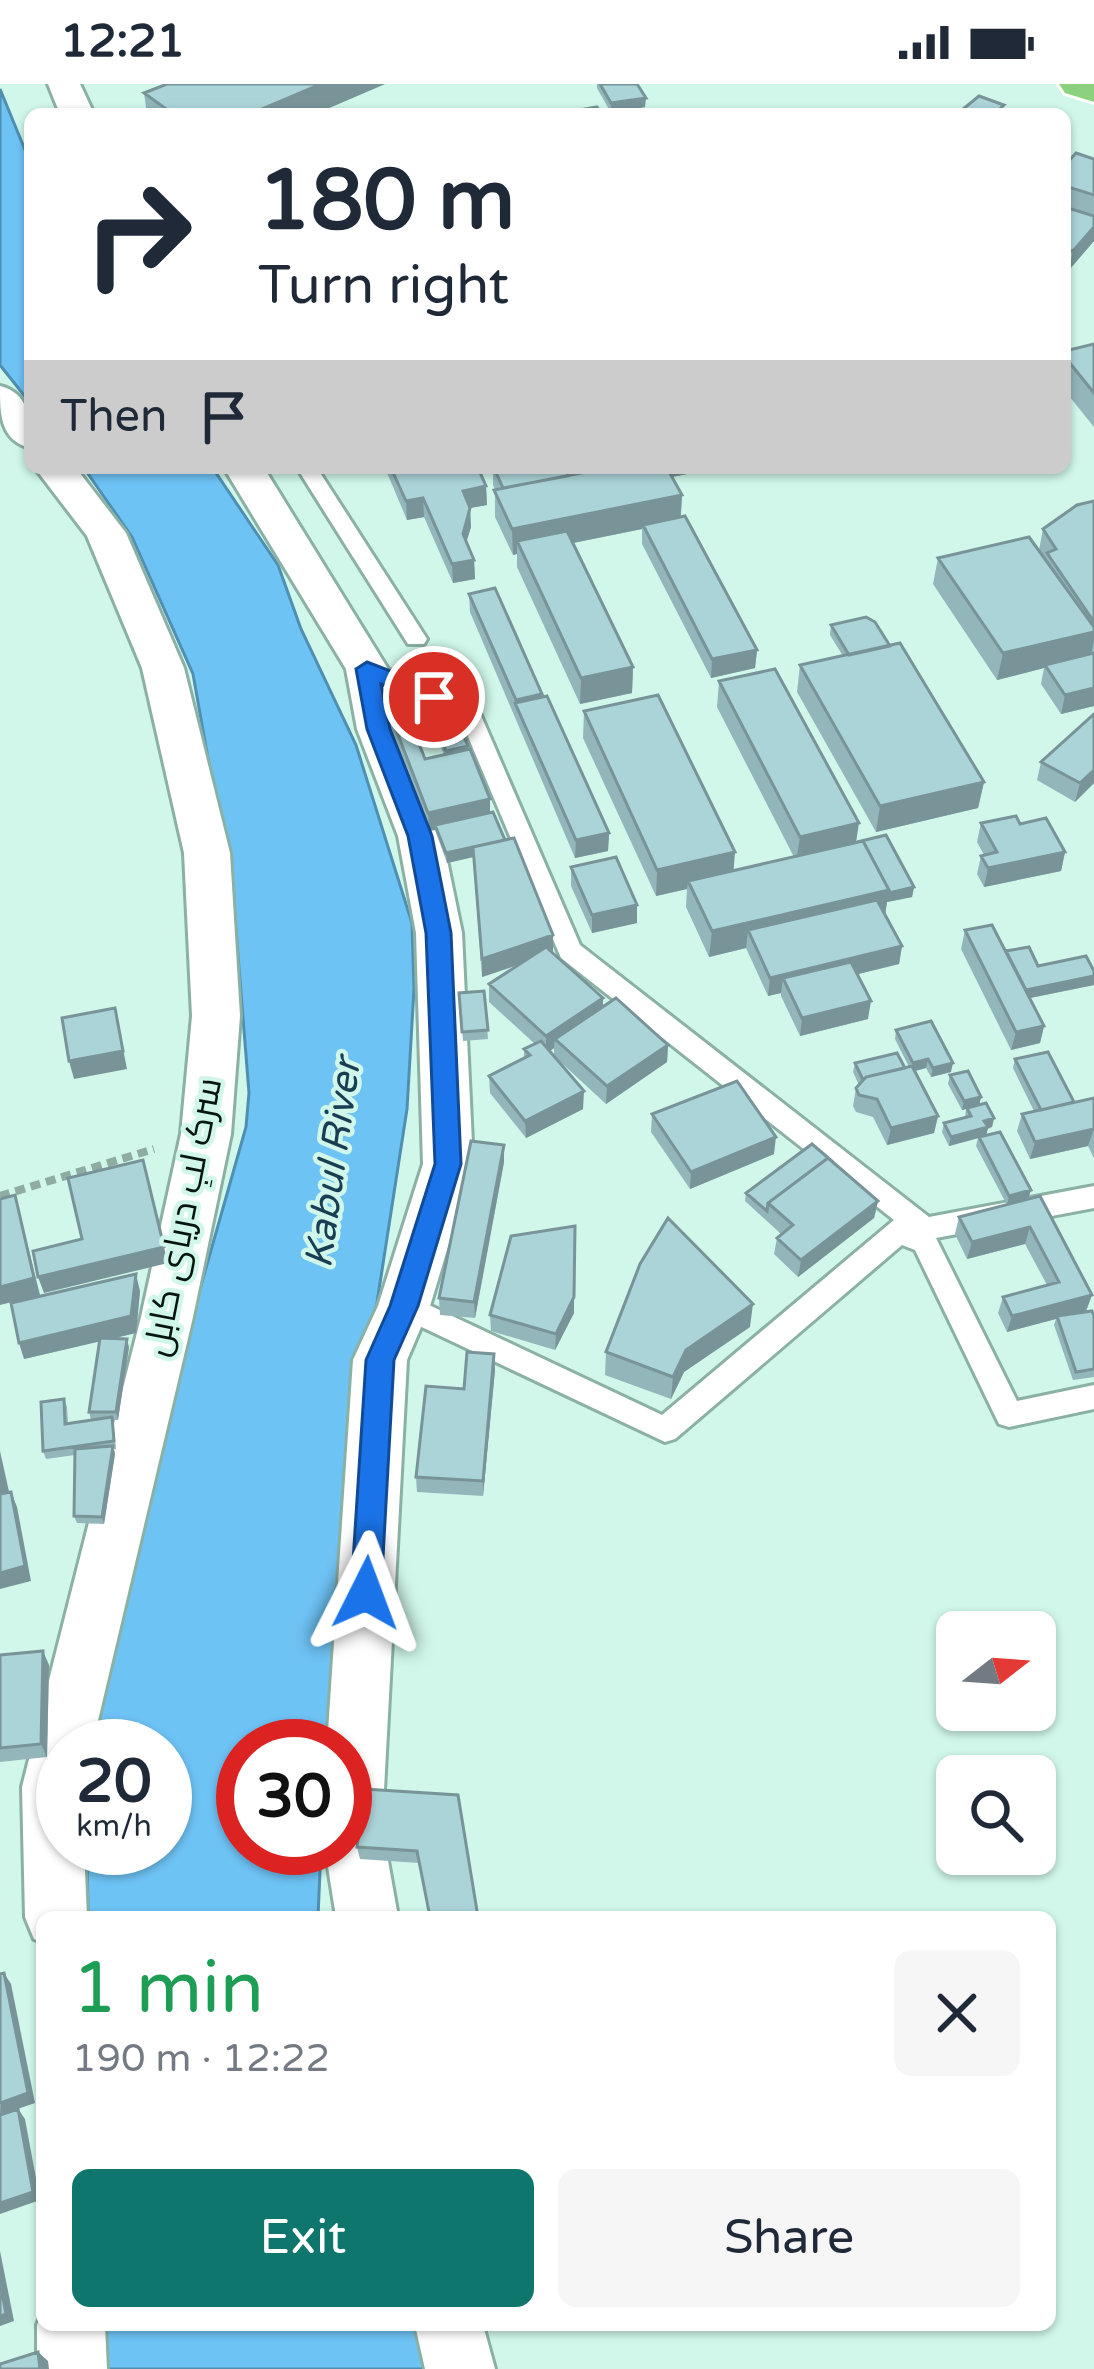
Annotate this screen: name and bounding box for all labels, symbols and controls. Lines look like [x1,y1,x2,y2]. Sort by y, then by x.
text: 12:21 [60,15,185,69]
text: 180 m [258,151,515,252]
icon: right [60,156,216,312]
text: Turn right [258,253,509,318]
icon: arrive [191,384,257,450]
text: Then [60,390,167,444]
pin [383,646,485,748]
icon: arrive [401,664,467,730]
water label: Kabul River [295,1050,372,1271]
street label: سرک لبِ دریای کابل [135,1074,232,1360]
position arrow [303,1530,429,1656]
north arrow [936,1611,1056,1731]
map controls [936,1611,1056,1875]
speed limit sign: 30 [216,1719,372,1875]
text: 20 [76,1746,152,1818]
button: search [936,1755,1056,1875]
text: km/h [76,1808,152,1845]
text: 1 min [72,1946,264,2033]
button: close [894,1950,1020,2076]
text: 190 m · 12:22 [72,2035,330,2082]
button: Exit [72,2169,534,2307]
button: Share [558,2169,1020,2307]

